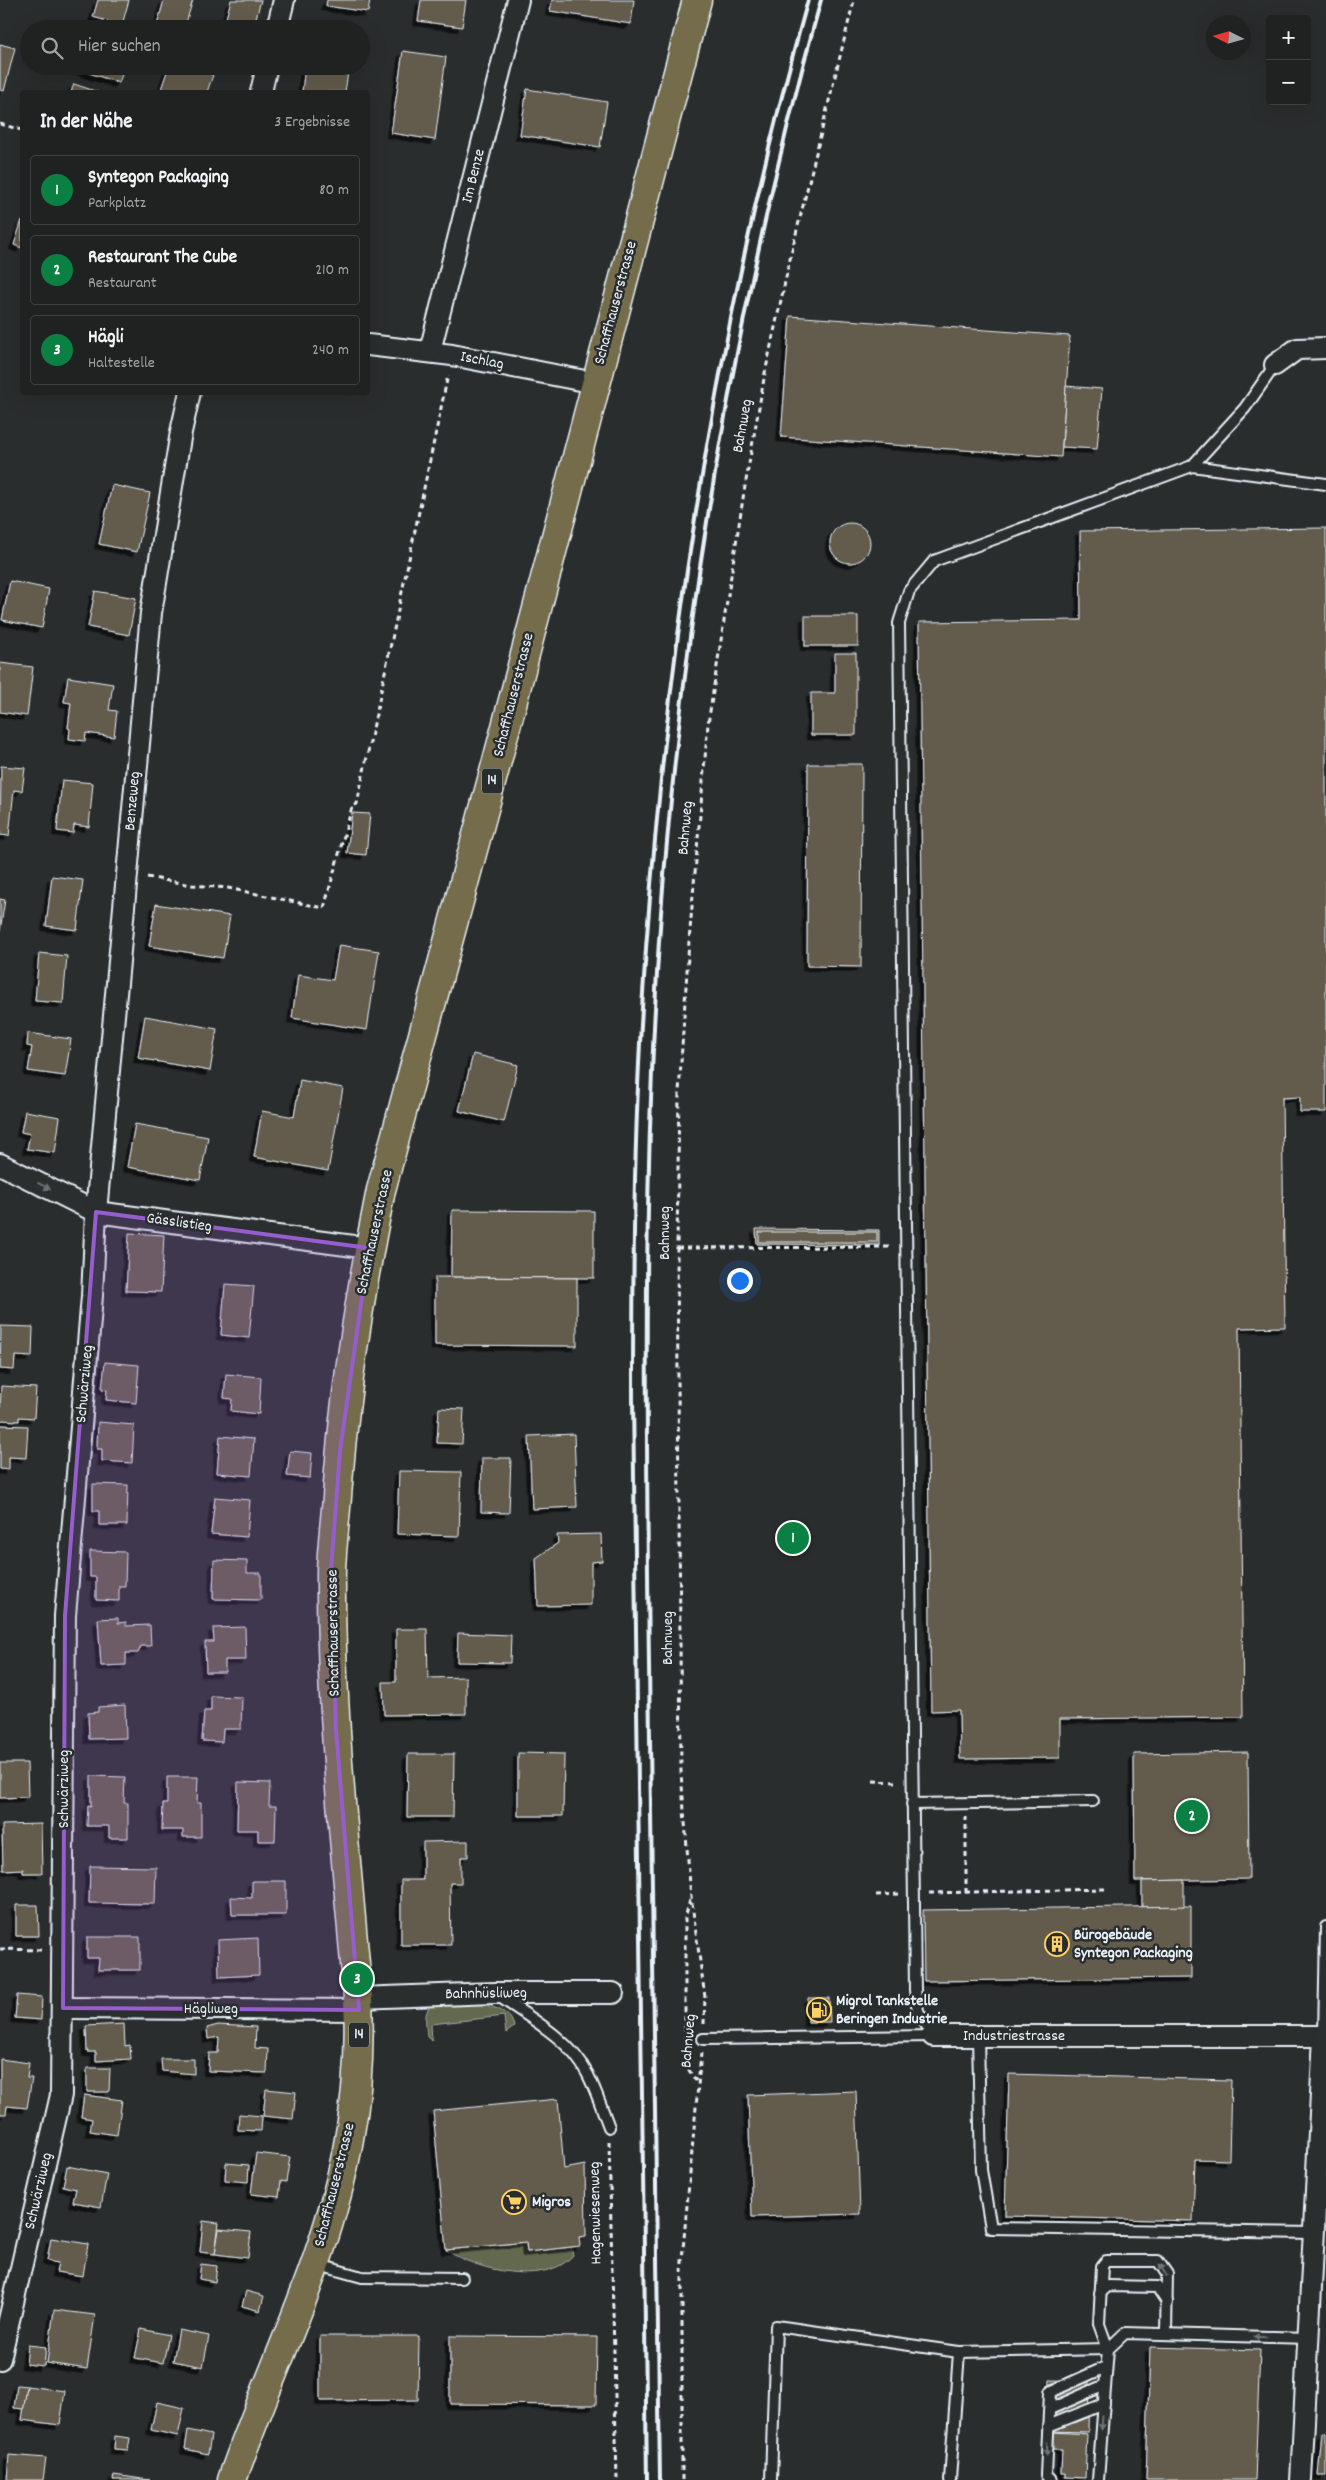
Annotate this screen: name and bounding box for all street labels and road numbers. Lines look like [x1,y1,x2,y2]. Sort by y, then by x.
street label: Im Benze [456,147,492,205]
street label: Schaffhauserstrasse [588,239,644,367]
street label: Ischlag [458,346,506,376]
street label: Bahnweg [727,397,759,455]
street label: Schaffhauserstrasse [487,631,541,759]
road number: 14 [482,768,502,794]
street label: Benzeweg [119,770,147,832]
street label: Bahnweg [672,800,700,856]
street label: Schaffhauserstrasse [351,1167,399,1297]
street label: Bahnweg [654,1206,677,1260]
street label: Gässlistieg [145,1207,213,1239]
street label: Schwärziweg [70,1344,100,1424]
street label: Schaffhauserstrasse [321,1569,347,1697]
street label: Bahnweg [657,1611,680,1665]
street label: Schwärziweg [53,1750,76,1828]
street label: Bahnhüsliweg [445,1982,527,2006]
street label: Hägliweg [184,1998,238,2021]
street label: Bahnweg [675,2013,703,2069]
road number: 14 [349,2022,369,2048]
street label: Industriestrasse [963,2025,1065,2048]
street label: Schaffhauserstrasse [308,2121,362,2249]
street label: Schwärziweg [19,2150,59,2232]
street label: Hagenwiesenweg [584,2161,608,2265]

